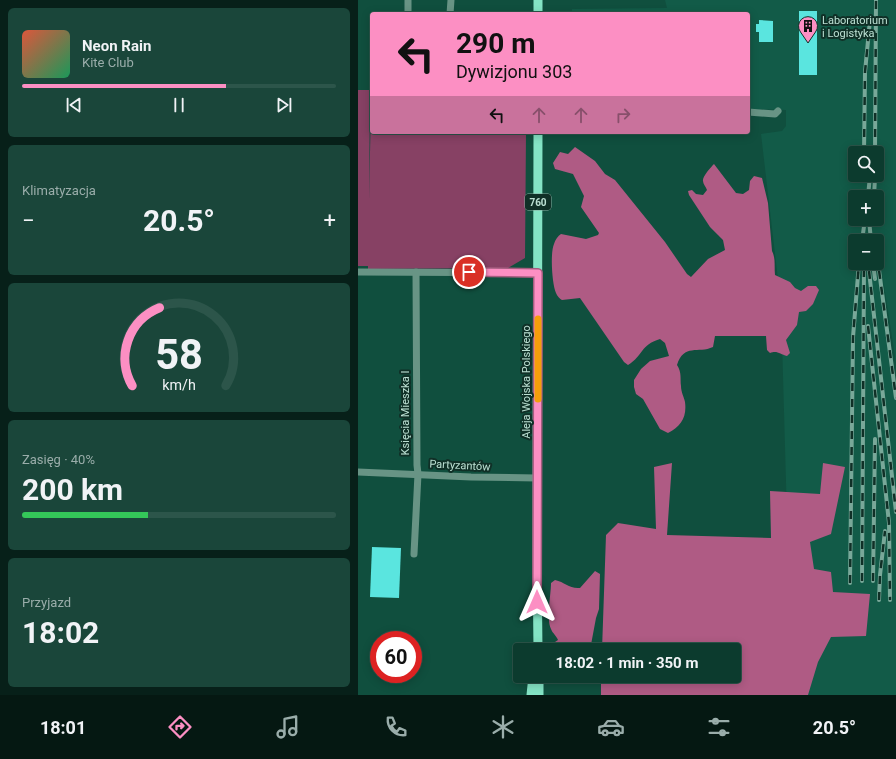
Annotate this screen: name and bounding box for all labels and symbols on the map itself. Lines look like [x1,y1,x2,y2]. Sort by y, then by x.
place label: Laboratorium i Logistyka [822,14,888,40]
building icon: Laboratorium i Logistyka [797,15,819,43]
road number: 760 [525,194,551,210]
pin [452,255,486,289]
street label: Aleja Wojska Polskiego [520,325,533,439]
street label: Księcia Mieszka I [399,371,412,455]
street label: Partyzantów [429,457,492,474]
position arrow [516,581,558,623]
speed limit sign: 60 [370,631,422,683]

